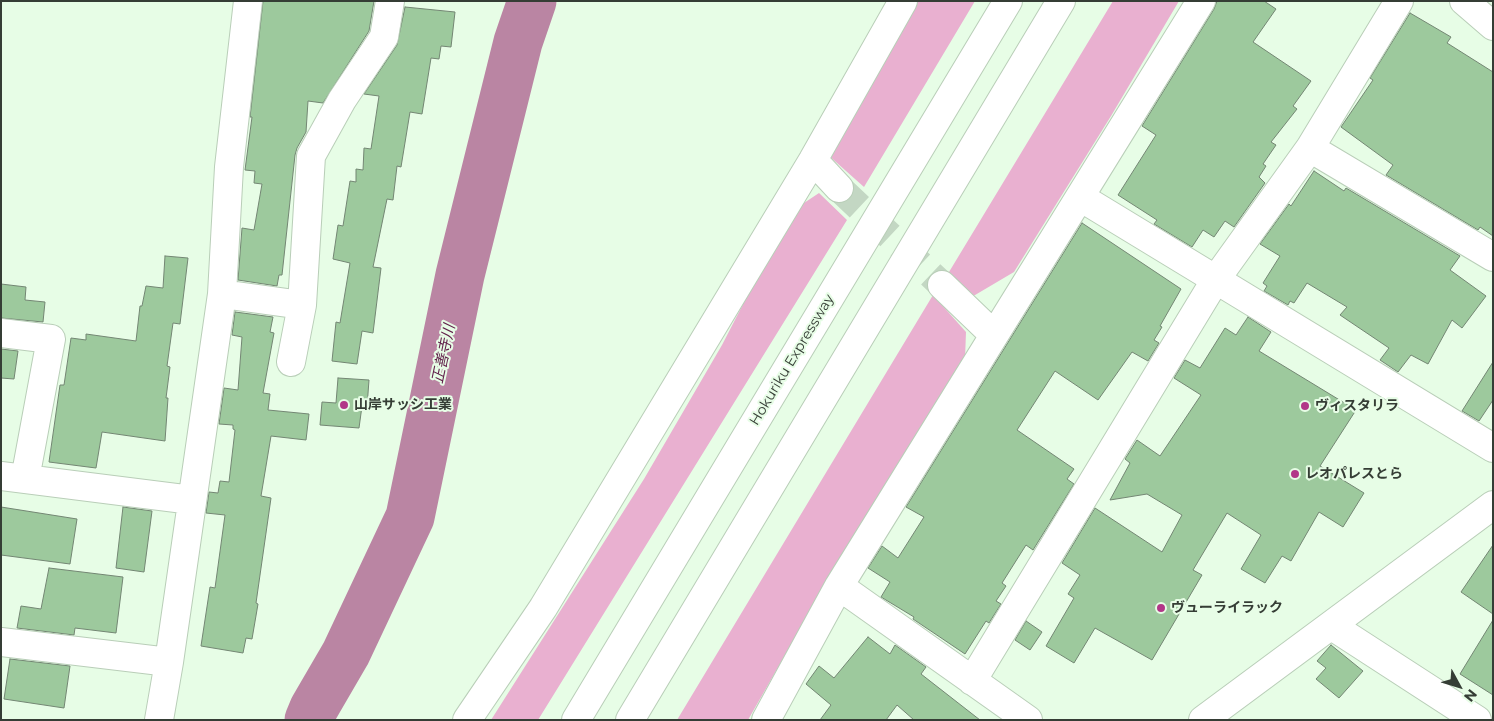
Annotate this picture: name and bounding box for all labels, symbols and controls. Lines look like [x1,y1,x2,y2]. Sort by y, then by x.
street label: Hokuriku Expressway [746,292,838,428]
water label: 正善寺川 [429,323,459,385]
place label: 山岸サッシ工業 [354,397,452,413]
place label: ヴィスタリラ [1315,398,1399,414]
marker: 山岸サッシ工業 [338,399,350,411]
marker: ヴィスタリラ [1299,400,1311,412]
place label: レオパレスとら [1305,466,1403,482]
marker: レオパレスとら [1289,468,1301,480]
place label: ヴューライラック [1171,600,1283,616]
marker: ヴューライラック [1155,602,1167,614]
north arrow [1434,661,1484,711]
text: N [1460,685,1481,705]

